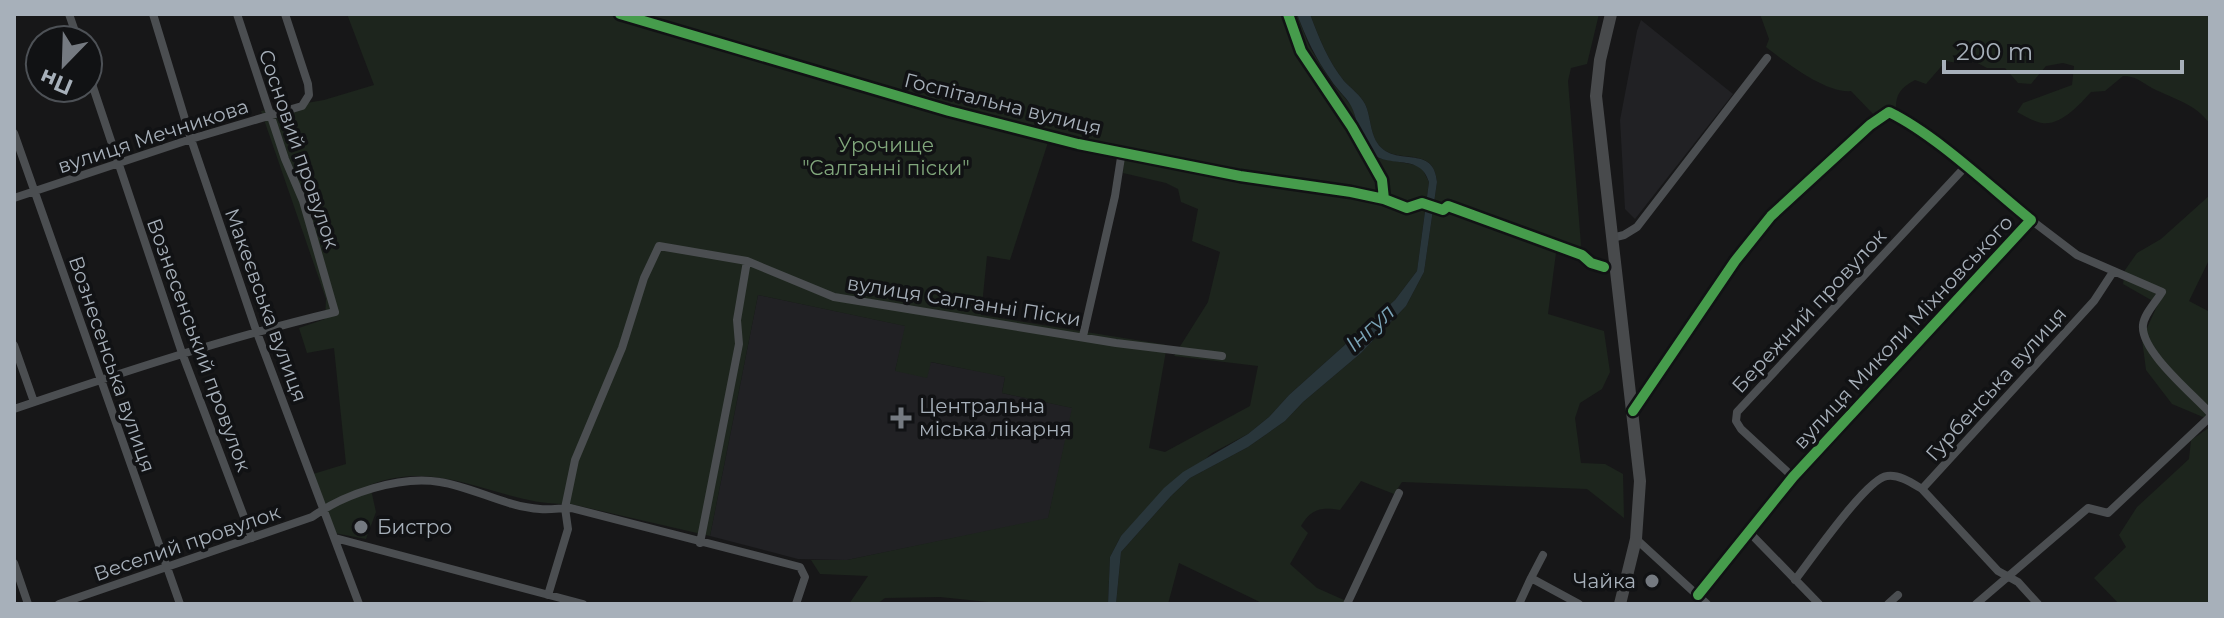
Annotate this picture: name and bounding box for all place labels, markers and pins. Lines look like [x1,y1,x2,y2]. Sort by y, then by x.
place label: Центральна міська лікарня [919,394,1072,441]
marker: Центральна міська лікарня [890,407,912,429]
place label: Бистро [377,515,452,539]
marker: Бистро [352,518,370,536]
place label: Чайка [1573,569,1636,593]
marker: Чайка [1643,572,1661,590]

